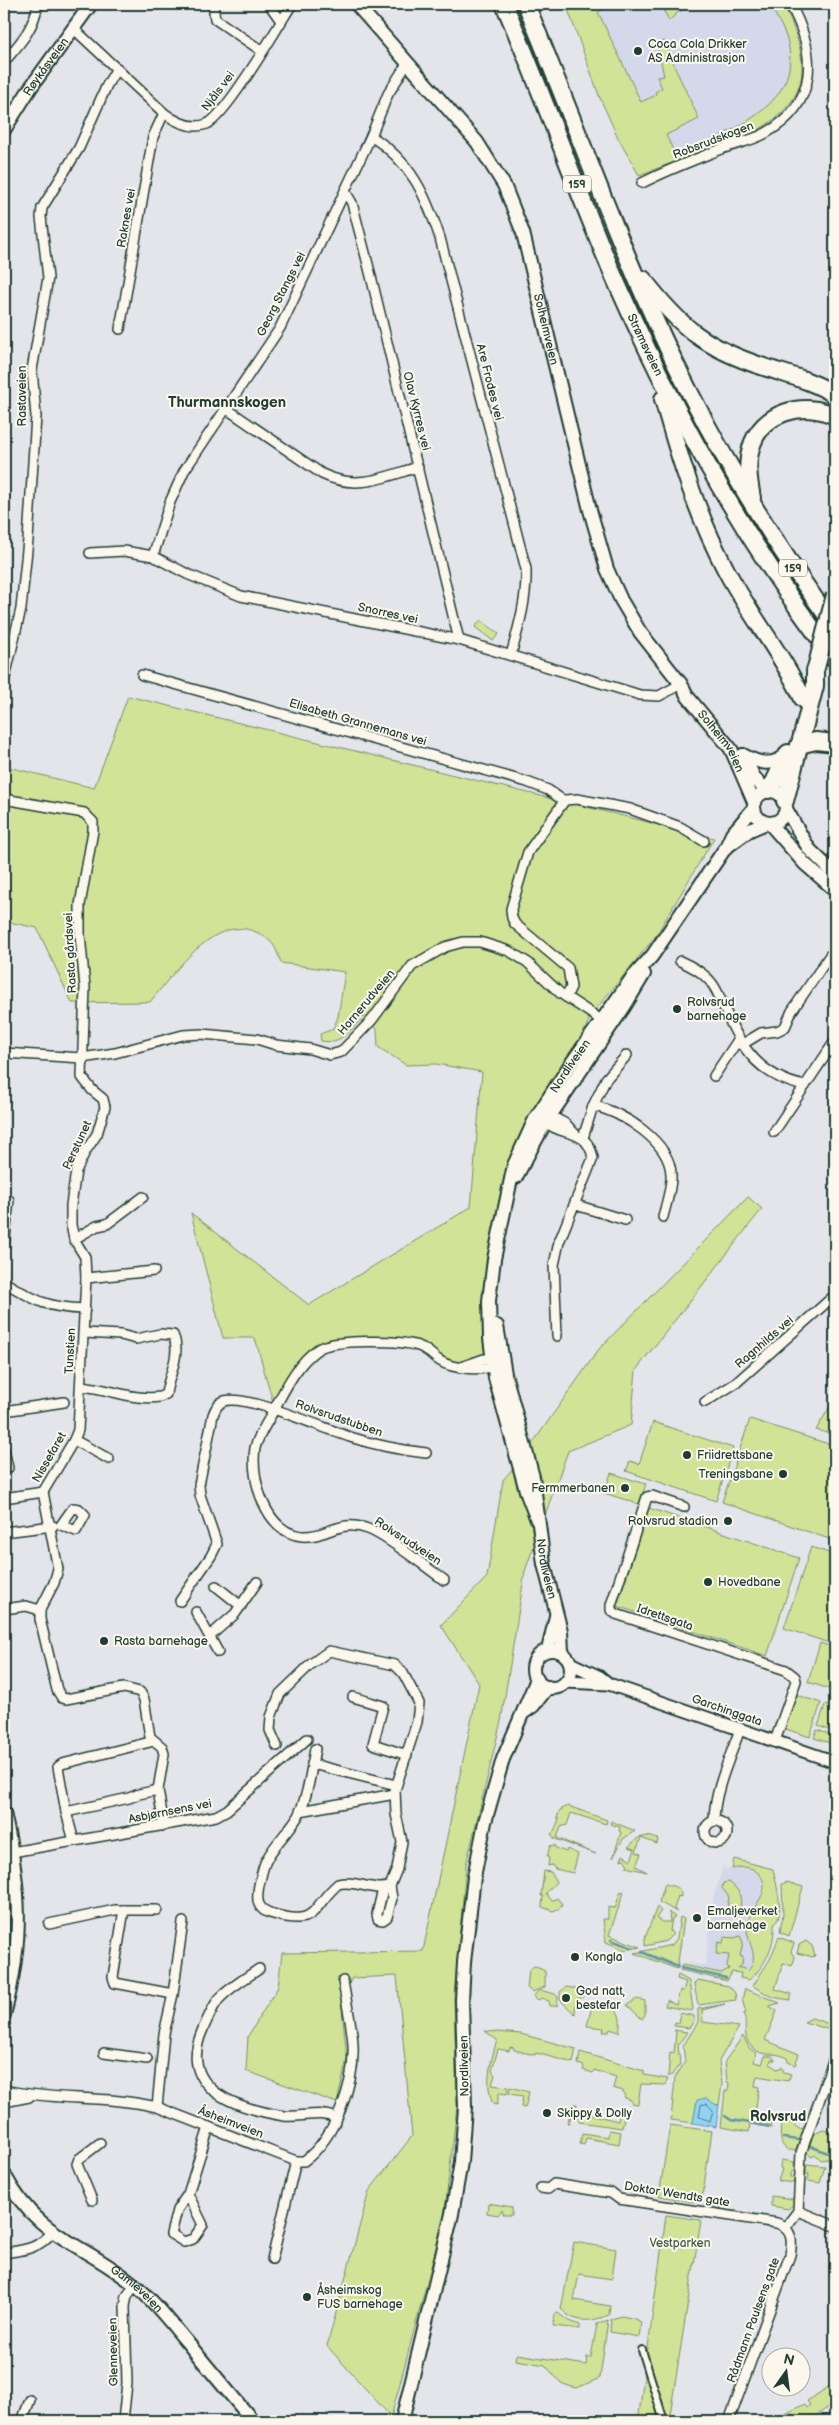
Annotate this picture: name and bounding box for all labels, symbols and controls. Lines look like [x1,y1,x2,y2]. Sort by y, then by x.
street label: Røykåsveien [20,35,72,99]
place label: Coca Cola Drikker AS Administrasjon [648,37,747,66]
marker: Coca Cola Drikker AS Administrasjon [632,45,644,57]
street label: Njåls vei [199,68,238,114]
street label: Robsrudskogen [671,118,756,163]
road number: 159 [563,175,591,192]
street label: Raknes vei [114,187,139,249]
street label: Georg Stangs vei [254,249,309,339]
street label: Solheimveien [530,292,562,367]
street label: Strømsveien [624,312,666,379]
street label: Are Frodes vei [473,342,506,422]
street label: Rastaveien [15,365,30,426]
street label: Olav Kyrres vei [399,370,434,452]
district label: Thurmannskogen [168,393,286,412]
road number: 159 [779,560,807,576]
street label: Snorres vei [356,600,420,627]
street label: Elisabeth Grannemans vei [287,696,429,749]
street label: Solheimveien [694,707,747,775]
street label: Rasta gårdsvei [61,912,80,994]
street label: Hornerudveien [335,966,398,1038]
place label: Rolvsrud barnehage [687,995,746,1024]
marker: Rolvsrud barnehage [671,1003,683,1015]
street label: Nordliveien [547,1036,594,1096]
street label: Perstunet [60,1118,95,1172]
street label: Ragnhilds vei [732,1313,797,1372]
street label: Tunstien [62,1327,79,1374]
street label: Rolvsrudstubben [293,1397,385,1440]
street label: Nissefaret [29,1429,70,1485]
place label: Friidrettsbane [697,1448,773,1463]
marker: Friidrettsbane [681,1449,693,1461]
place label: Treningsbane [699,1467,773,1482]
marker: Treningsbane [777,1468,789,1480]
place label: Fermmerbanen [531,1481,615,1496]
marker: Fermmerbanen [619,1482,631,1494]
street label: Rolvsrudveien [371,1514,444,1569]
place label: Rolvsrud stadion [628,1514,718,1529]
marker: Rolvsrud stadion [722,1515,734,1527]
street label: Nordliveien [533,1538,560,1601]
place label: Hovedbane [718,1575,781,1590]
marker: Hovedbane [702,1576,714,1588]
street label: Idrettsgata [635,1601,695,1634]
place label: Rasta barnehage [114,1634,208,1649]
marker: Rasta barnehage [98,1635,110,1647]
street label: Garchinggata [690,1691,764,1730]
street label: Asbjørnsens vei [127,1796,213,1827]
place label: Emaljeverket barnehage [707,1904,778,1933]
marker: Emaljeverket barnehage [691,1912,703,1924]
place label: Kongla [585,1950,623,1965]
marker: Kongla [569,1951,581,1963]
place label: God natt, bestefar [576,1984,625,2013]
marker: God natt, bestefar [560,1992,572,2004]
street label: Nordliveien [456,2035,473,2097]
street label: Åsheimveien [196,2102,266,2142]
place label: Skippy & Dolly [557,2106,633,2121]
marker: Skippy & Dolly [541,2107,553,2119]
district label: Rolvsrud [750,2108,806,2125]
street label: Doktor Wendts gate [623,2179,731,2210]
park label: Vestparken [650,2236,711,2251]
street label: Rådmann Paulsens gate [724,2256,783,2385]
street label: Gamleveien [107,2262,166,2316]
place label: Åsheimskog FUS barnehage [317,2282,403,2312]
marker: Åsheimskog FUS barnehage [301,2291,313,2303]
street label: Glenneveien [105,2317,122,2386]
north arrow [762,2348,812,2398]
text: N [782,2350,796,2369]

